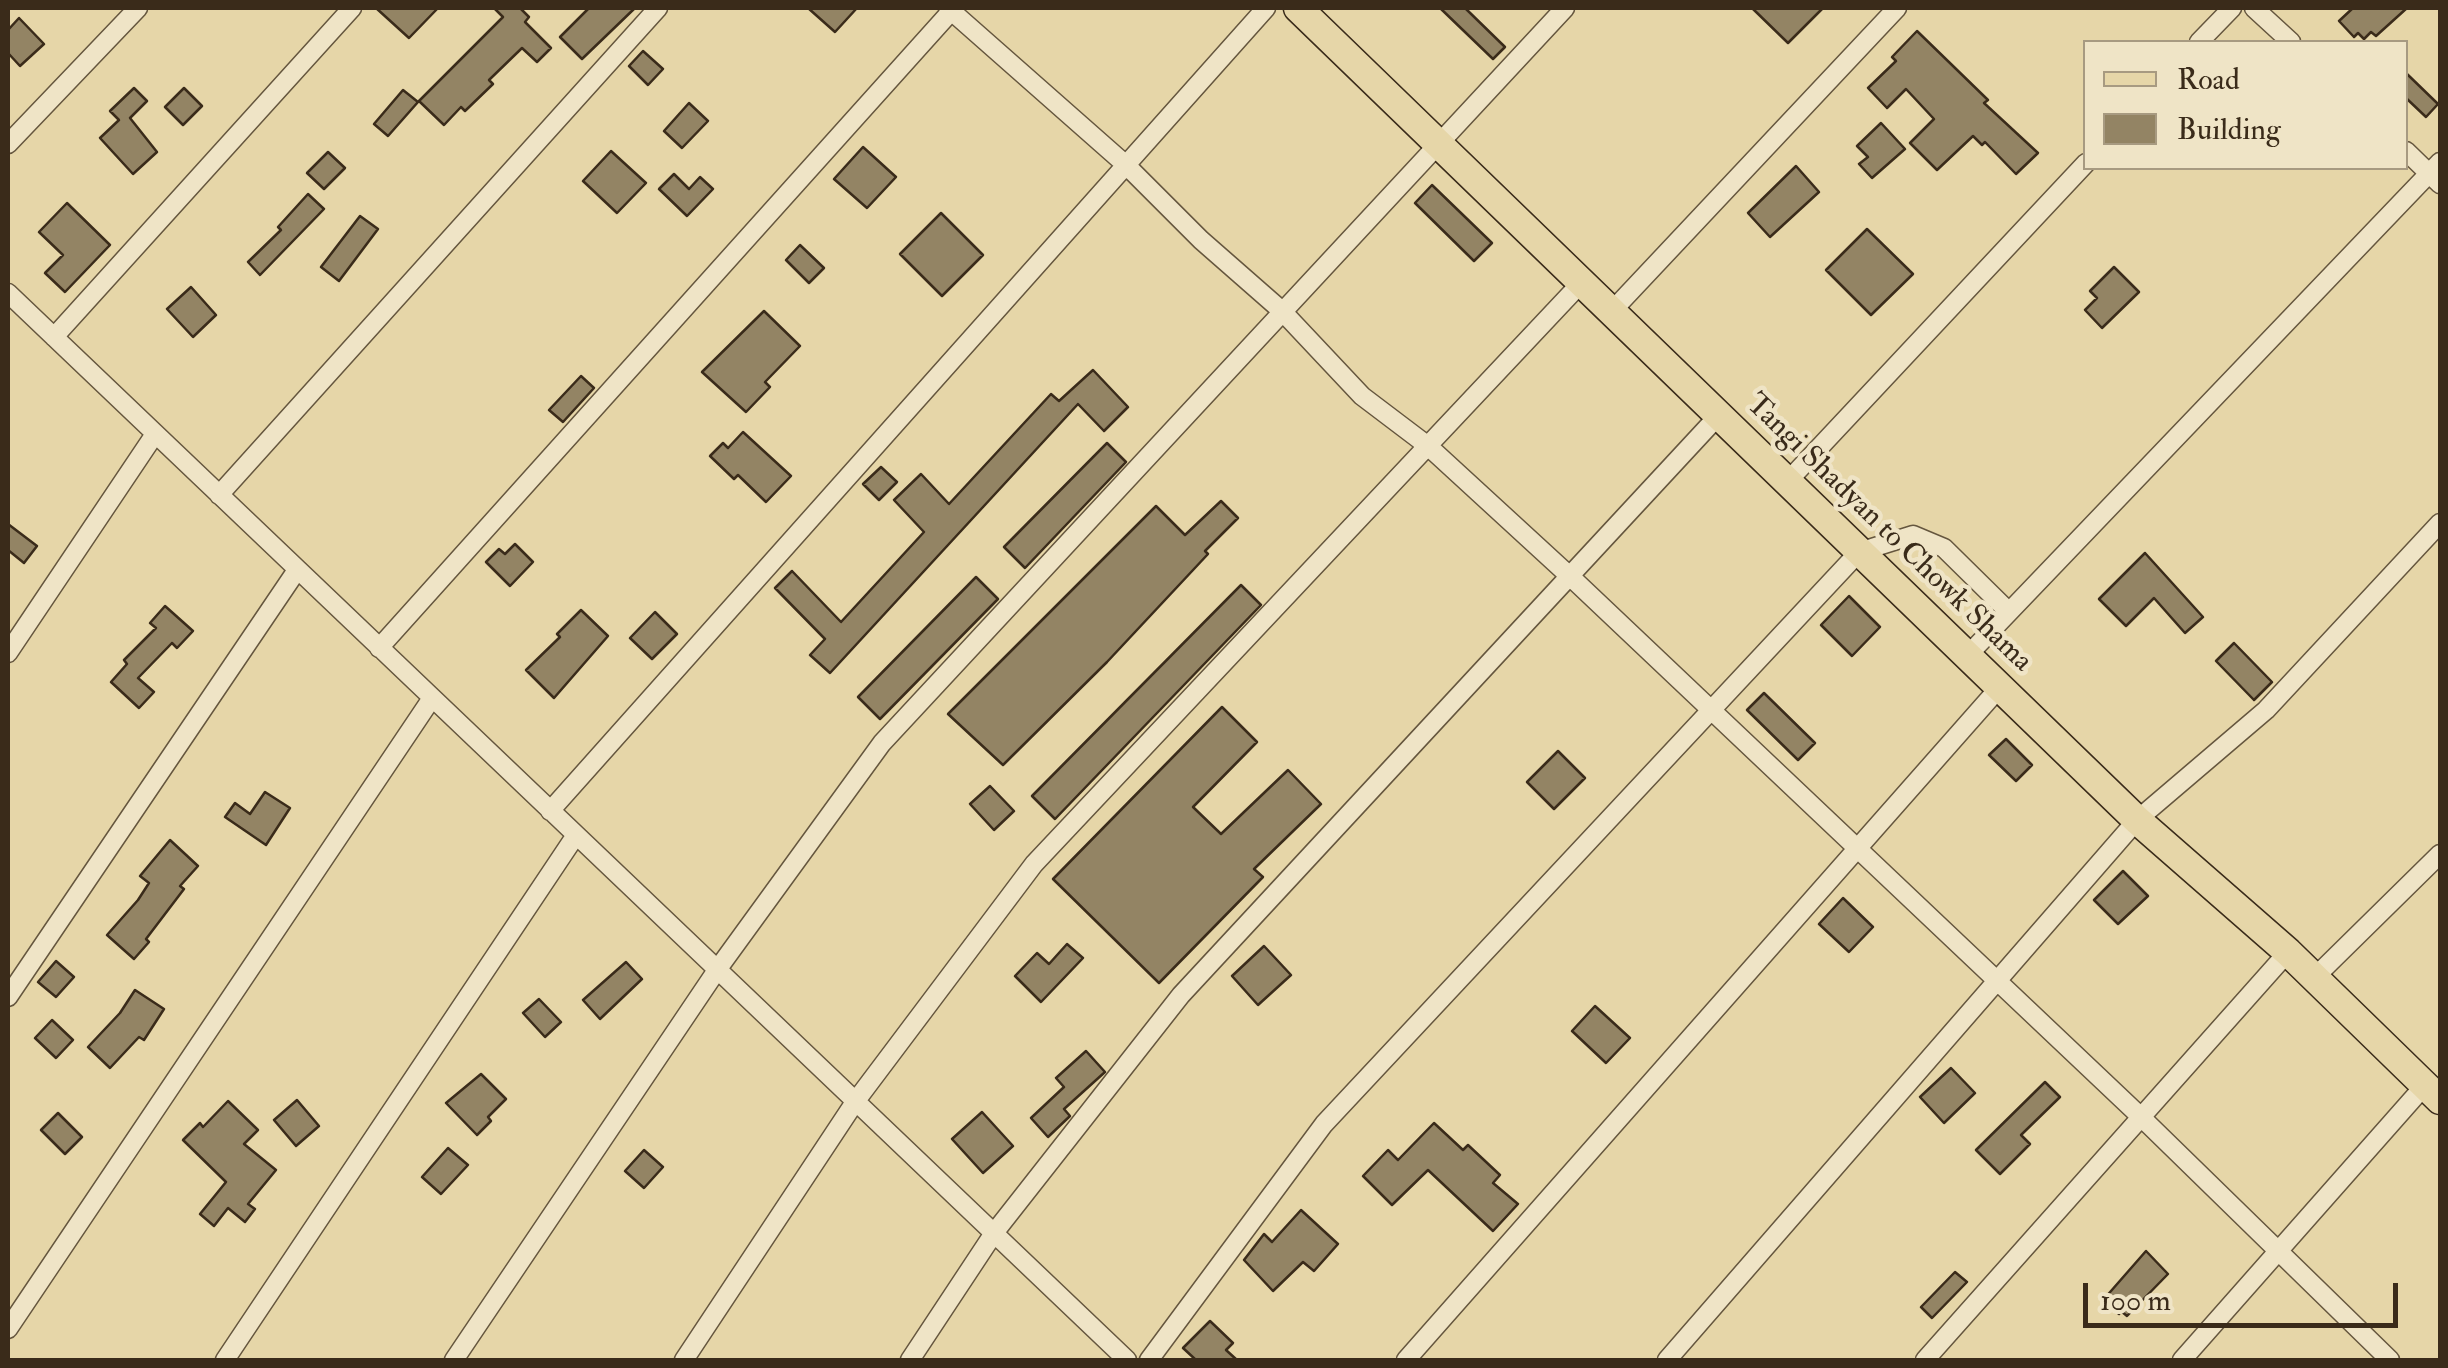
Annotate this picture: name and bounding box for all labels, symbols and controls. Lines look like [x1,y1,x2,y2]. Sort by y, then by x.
legend [2083,40,2408,170]
text: Road [2177,61,2240,98]
text: Building [2177,111,2281,148]
street label: Tangi Shadyan to Chowk Shama [1737,388,2039,680]
scale bar [2088,1263,2403,1325]
text: 100 m [2100,1282,2171,1319]

